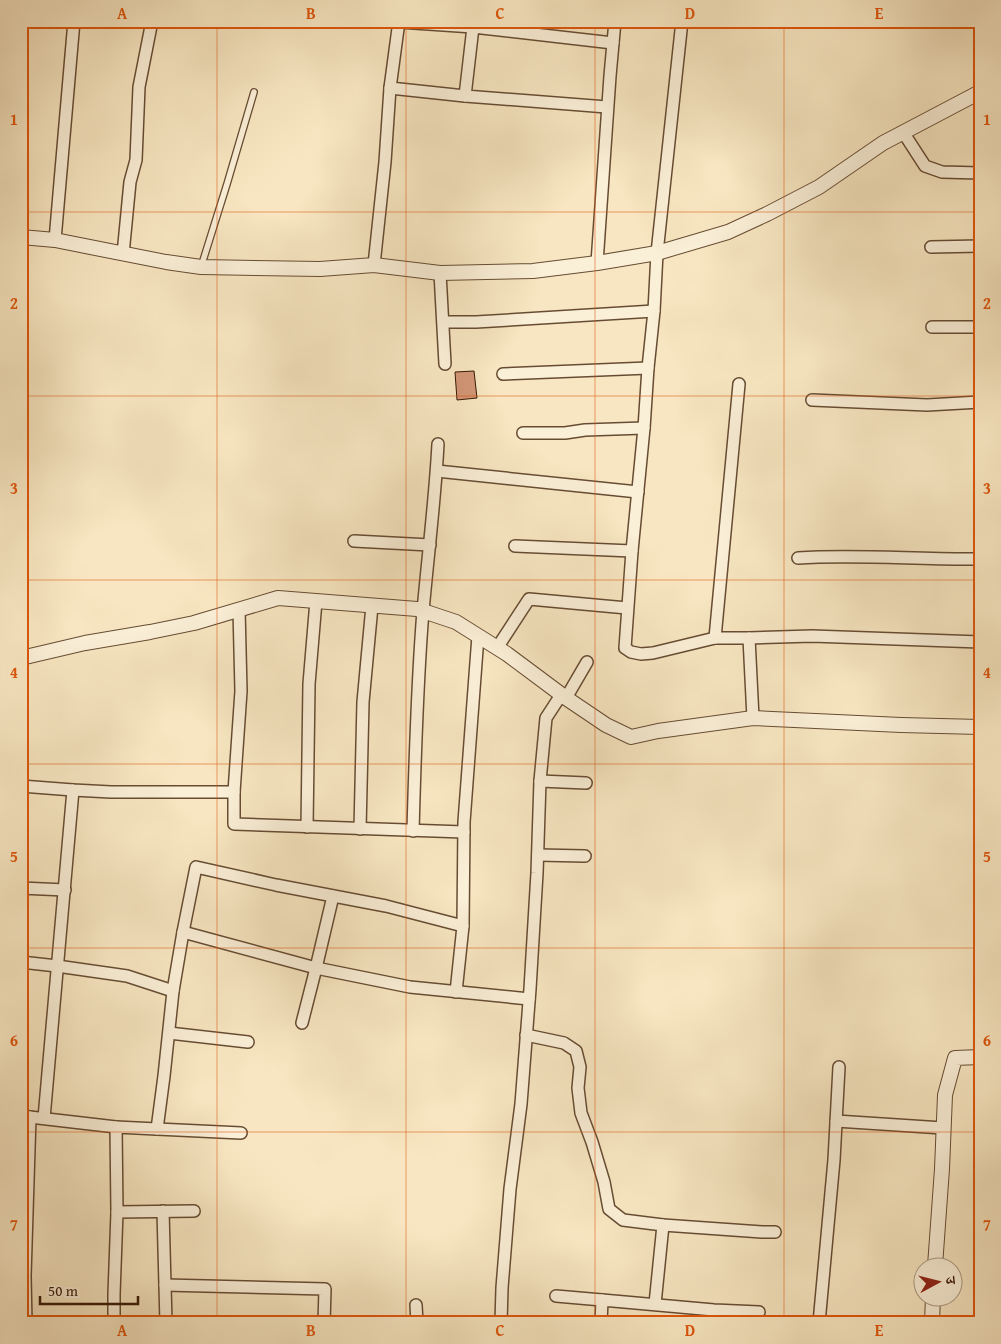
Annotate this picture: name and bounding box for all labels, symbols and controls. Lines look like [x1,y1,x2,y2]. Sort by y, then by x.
text: A [117,1,128,25]
text: B [306,1,316,25]
text: C [495,1,505,25]
text: D [685,1,695,25]
text: E [875,1,884,25]
text: 1 [10,107,18,131]
text: 1 [983,107,991,131]
text: 2 [10,291,18,315]
text: 2 [983,291,991,315]
text: 3 [10,476,18,500]
text: 3 [983,476,991,500]
text: 4 [10,660,18,684]
text: 4 [983,660,991,684]
text: 5 [10,844,18,868]
text: 5 [983,844,991,868]
text: 6 [10,1028,18,1052]
text: 6 [983,1028,991,1052]
text: 7 [10,1212,18,1236]
text: 7 [983,1212,991,1236]
north arrow [914,1256,964,1306]
scale bar [40,1274,138,1306]
text: उ [940,1275,961,1286]
text: 50 m [48,1280,79,1301]
text: A [117,1318,128,1342]
text: B [306,1318,316,1342]
text: C [495,1318,505,1342]
text: D [685,1318,695,1342]
text: E [875,1318,884,1342]

